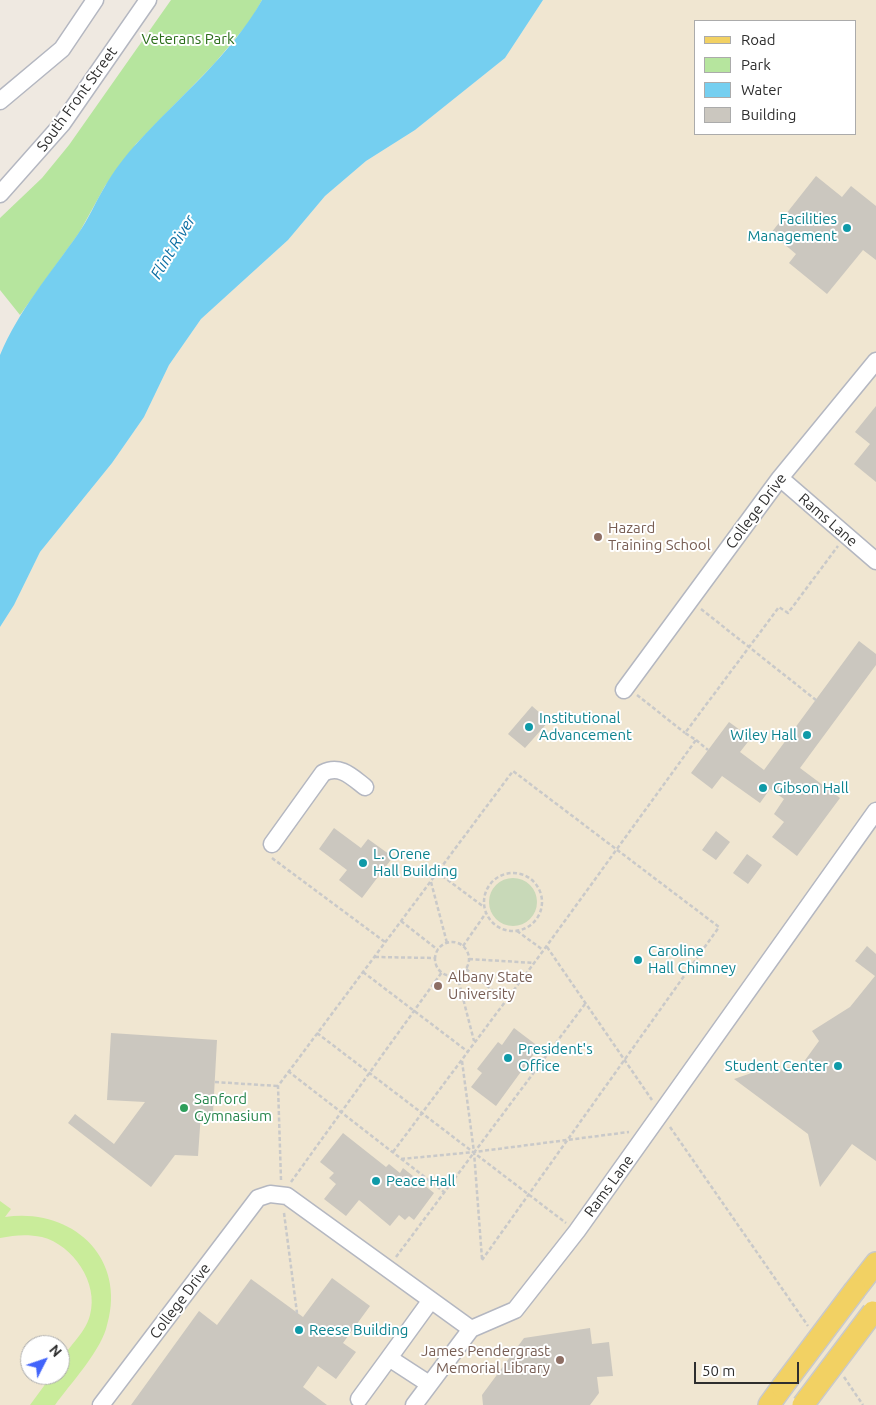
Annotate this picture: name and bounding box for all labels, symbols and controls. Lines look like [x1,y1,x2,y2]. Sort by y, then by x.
legend [694,20,856,135]
park label: Veterans Park [141,30,235,48]
text: Road [741,31,776,48]
street label: South Front Street [33,43,121,155]
text: Park [741,56,771,73]
text: Water [741,81,782,98]
text: Building [741,106,796,123]
place label: Facilities Management [747,210,837,245]
water label: Flint River [146,212,200,282]
marker: Facilities Management [841,222,853,234]
street label: College Drive [722,470,790,552]
street label: Rams Lane [795,490,861,550]
place label: Hazard Training School [608,519,711,554]
marker: Hazard Training School [592,531,604,543]
place label: Institutional Advancement [539,709,632,744]
marker: Institutional Advancement [523,721,535,733]
place label: Wiley Hall [730,726,797,744]
marker: Wiley Hall [801,729,813,741]
place label: Gibson Hall [773,779,849,797]
marker: Gibson Hall [757,782,769,794]
place label: L. Orene Hall Building [373,845,458,880]
marker: L. Orene Hall Building [357,857,369,869]
place label: Caroline Hall Chimney [648,942,736,977]
marker: Caroline Hall Chimney [632,954,644,966]
place label: Albany State University [448,968,533,1003]
marker: Albany State University [432,980,444,992]
place label: President's Office [518,1040,593,1075]
marker: President's Office [502,1052,514,1064]
place label: Student Center [725,1057,828,1075]
marker: Student Center [832,1060,844,1072]
place label: Sanford Gymnasium [194,1090,272,1125]
marker: Sanford Gymnasium [178,1102,190,1114]
street label: Rams Lane [581,1152,637,1220]
place label: Peace Hall [386,1172,455,1190]
marker: Peace Hall [370,1175,382,1187]
street label: College Drive [146,1260,214,1342]
place label: Reese Building [309,1321,408,1339]
marker: Reese Building [293,1324,305,1336]
north arrow [20,1335,70,1385]
text: N [46,1342,65,1360]
place label: James Pendergrast Memorial Library [421,1342,550,1377]
scale bar [696,1352,801,1384]
marker: James Pendergrast Memorial Library [554,1354,566,1366]
text: 50 m [702,1362,735,1379]

